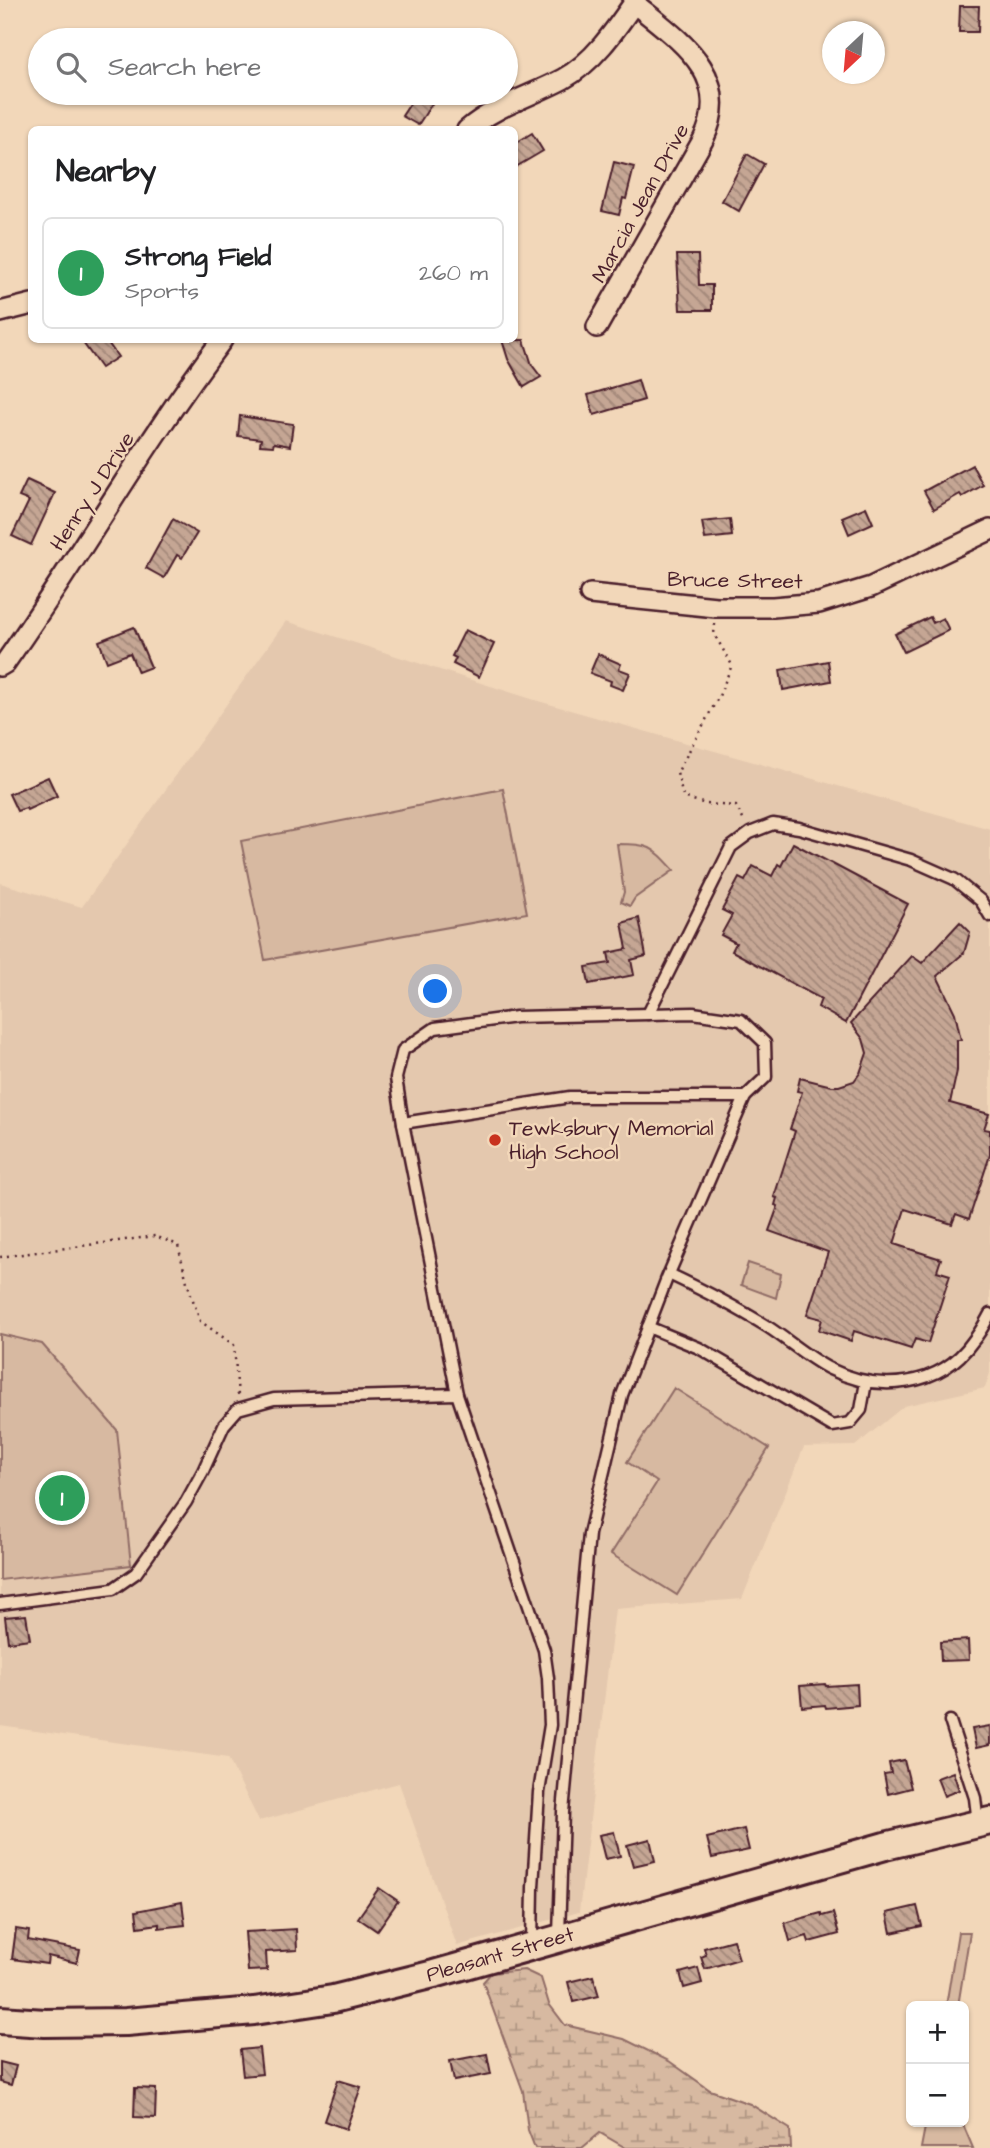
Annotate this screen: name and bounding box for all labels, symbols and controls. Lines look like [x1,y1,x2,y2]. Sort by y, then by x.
north arrow [822,21,885,84]
search box [28,28,518,105]
icon: search [52,48,90,86]
text: Search here [108,49,261,85]
street label: Marcia Jean Drive [585,118,696,288]
text: Nearby [56,151,156,193]
text: Strong Field [125,239,271,275]
text: 1 [80,257,82,289]
text: 260 m [419,257,488,289]
text: Sports [125,275,199,307]
street label: Henry J Drive [43,426,143,557]
street label: Bruce Street [667,565,803,596]
your location [418,974,452,1008]
place label: Tewksbury Memorial High School [509,1114,713,1169]
marker: Tewksbury Memorial High School [487,1132,503,1148]
pin: 1 [39,1472,85,1524]
street label: Pleasant Street [423,1919,578,1989]
map controls [906,2001,969,2127]
button: + [906,2001,969,2064]
button: − [906,2064,969,2127]

